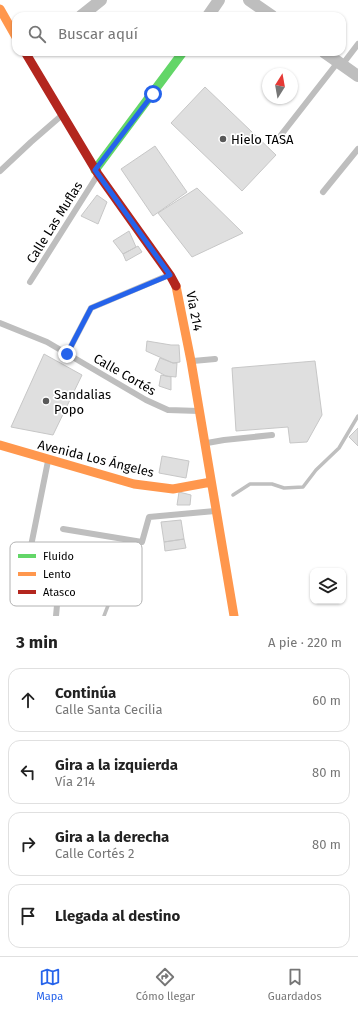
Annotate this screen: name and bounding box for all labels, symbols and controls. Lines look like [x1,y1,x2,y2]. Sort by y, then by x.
search box [12,12,346,56]
icon: search [26,23,48,45]
text: Buscar aquí [58,25,138,43]
north arrow [262,68,298,104]
route start [144,85,162,103]
place label: Hielo TASA [231,132,294,147]
marker: Hielo TASA [218,134,228,144]
street label: Calle Las Muflas [23,179,86,266]
street label: Vía 214 [183,290,206,332]
route end [58,345,76,363]
street label: Calle Cortés [91,351,159,398]
place label: Sandalias Popo [54,387,111,417]
marker: Sandalias Popo [41,396,51,406]
street label: Avenida Los Ángeles [36,437,156,480]
legend [10,542,142,606]
text: Fluido [43,550,74,563]
text: Lento [43,568,71,581]
map controls [310,568,346,604]
button: layers [310,568,346,604]
text: Atasco [43,586,76,599]
text: 3 min [16,632,58,653]
text: A pie · 220 m [268,635,342,650]
text: Continúa [55,684,116,702]
icon: ahead [17,689,39,711]
text: 60 m [312,693,341,708]
text: Calle Santa Cecilia [55,702,163,717]
text: Gira a la izquierda [55,756,178,774]
icon: left [17,761,39,783]
text: 80 m [312,765,341,780]
text: Vía 214 [55,774,95,789]
text: Gira a la derecha [55,828,169,846]
icon: right [17,833,39,855]
text: 80 m [312,837,341,852]
text: Calle Cortés 2 [55,846,134,861]
icon: arrive [17,905,39,927]
text: Llegada al destino [55,907,180,925]
tab: Mapa [36,966,63,1003]
tab: Cómo llegar [136,966,195,1003]
tab: Guardados [268,966,322,1003]

